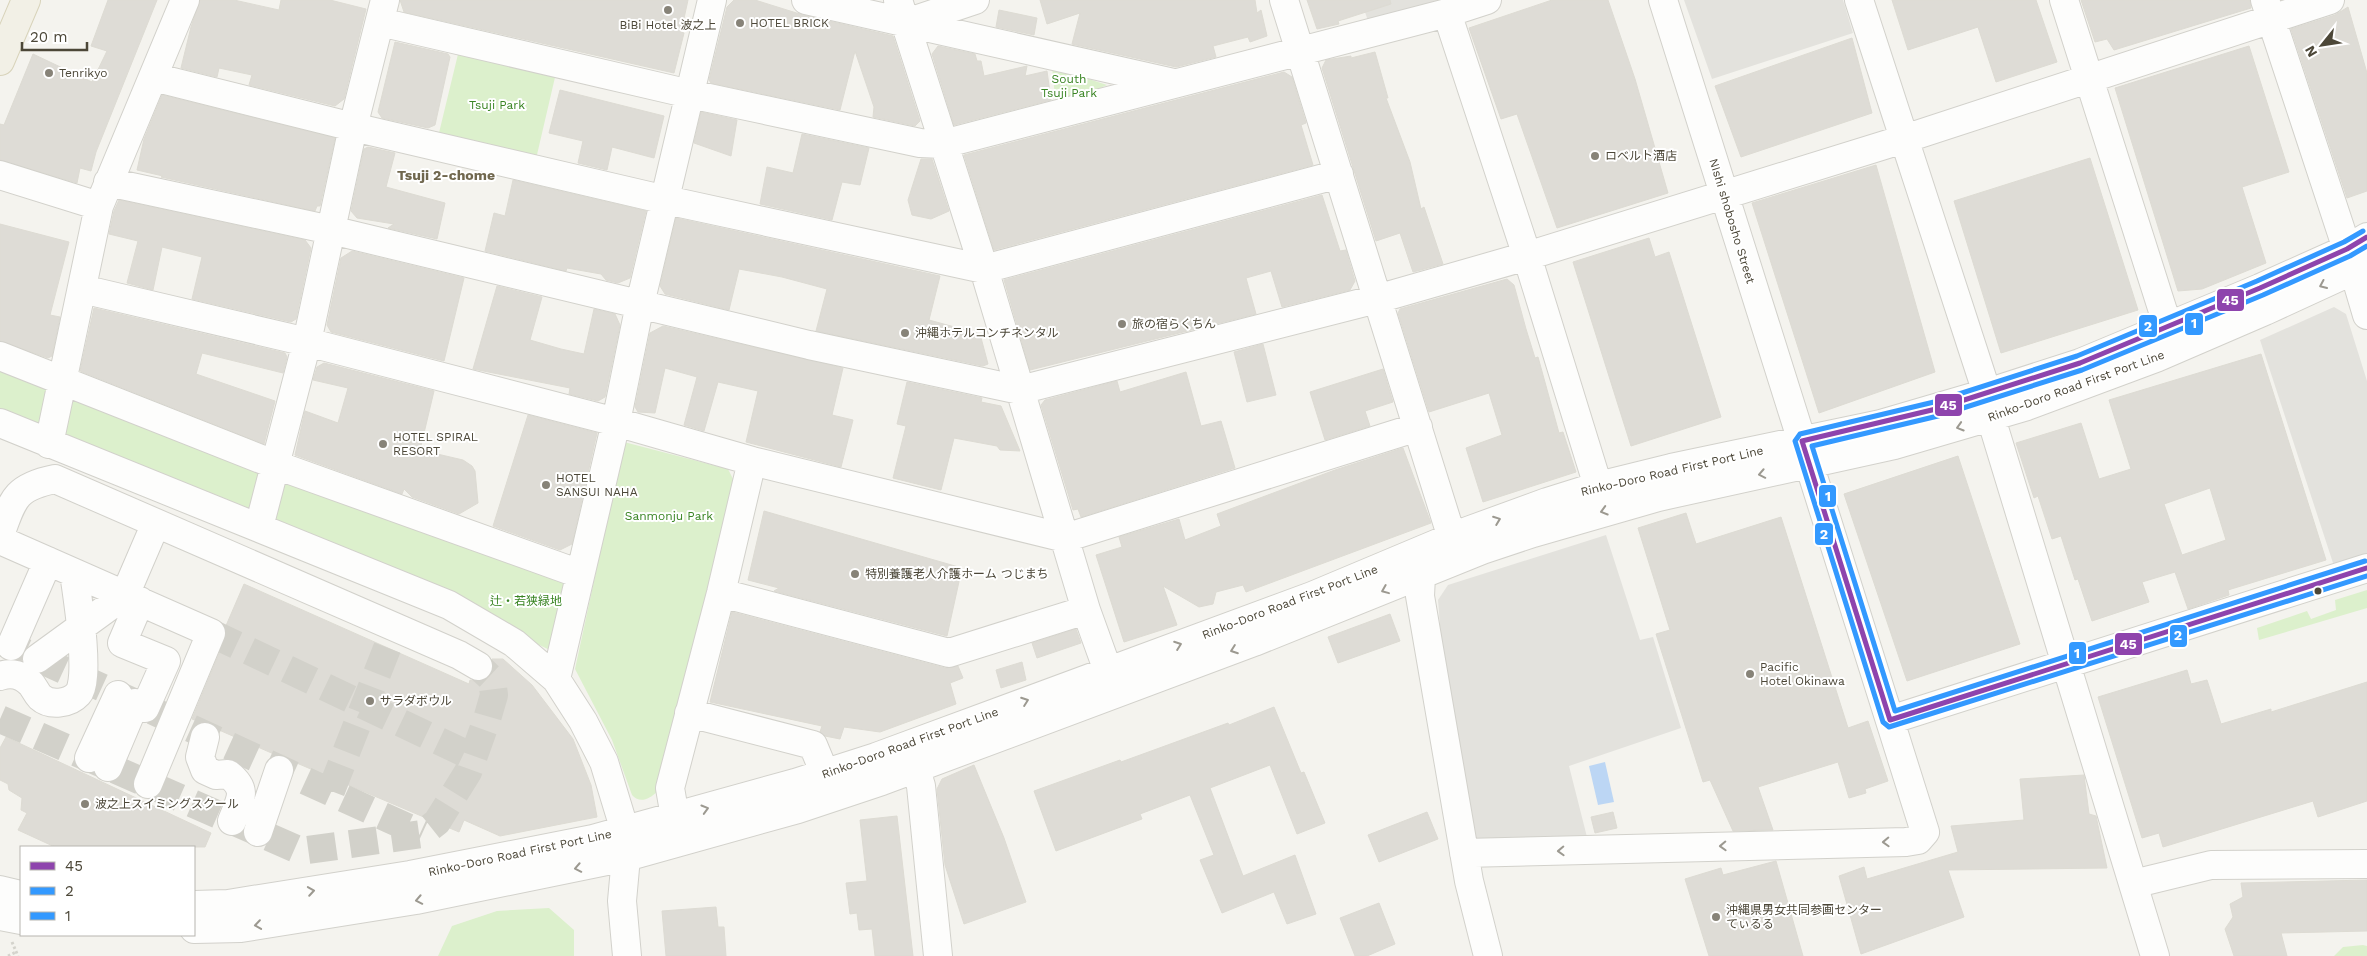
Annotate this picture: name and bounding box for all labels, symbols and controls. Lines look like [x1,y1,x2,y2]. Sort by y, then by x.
marker: BiBi Hotel 波之上 [662,4,674,16]
place label: HOTEL BRICK [750,16,829,30]
marker: HOTEL BRICK [734,17,746,29]
place label: BiBi Hotel 波之上 [619,18,717,32]
scale bar [22,20,88,52]
north arrow [2297,20,2347,70]
text: 20 m [30,28,68,46]
text: N [2301,43,2320,60]
place label: Tenrikyo [59,66,108,80]
marker: Tenrikyo [43,67,55,79]
park label: South Tsuji Park [1041,72,1097,100]
park label: Tsuji Park [469,98,525,112]
place label: ロベルト酒店 [1605,149,1677,163]
marker: ロベルト酒店 [1589,150,1601,162]
street label: NIshi shobosho Street [1706,157,1758,285]
district label: Tsuji 2-chome [397,167,495,183]
one-way arrow [2319,279,2328,289]
line badge: 45 [2216,288,2245,312]
text: 45 [2221,292,2239,308]
line badge: 1 [2184,312,2204,336]
line badge: 2 [2138,314,2158,338]
text: 1 [2191,315,2197,331]
place label: 旅の宿らくちん [1132,317,1216,331]
marker: 旅の宿らくちん [1116,318,1128,330]
text: 2 [2144,318,2152,334]
place label: 沖縄ホテルコンチネンタル [915,326,1059,340]
marker: 沖縄ホテルコンチネンタル [899,327,911,339]
street label: Rinko-Doro Road First Port Line [1986,347,2166,425]
line badge: 45 [1934,393,1963,417]
text: 45 [1939,397,1957,413]
one-way arrow [1957,422,1965,432]
place label: HOTEL SPIRAL RESORT [393,430,478,458]
marker: HOTEL SPIRAL RESORT [377,438,389,450]
street label: Rinko-Doro Road First Port Line [1579,443,1765,499]
one-way arrow [1757,468,1766,479]
place label: HOTEL SANSUI NAHA [556,471,638,499]
marker: HOTEL SANSUI NAHA [540,479,552,491]
line badge: 1 [1818,484,1837,508]
text: 1 [1825,488,1831,504]
one-way arrow [1599,505,1608,516]
park label: Sanmonju Park [625,509,713,523]
one-way arrow [1492,516,1501,526]
line badge: 2 [1814,522,1834,546]
text: 2 [1820,526,1828,542]
street label: Rinko-Doro Road First Port Line [1200,562,1380,642]
place label: 特別養護老人介護ホーム つじまち [865,567,1049,581]
marker: 特別養護老人介護ホーム つじまち [849,568,861,580]
one-way arrow [1381,584,1390,594]
unlabelled marker [2313,586,2323,596]
park label: 辻・若狭緑地 [490,594,562,608]
line badge: 2 [2169,624,2188,648]
text: 2 [2174,627,2182,643]
line badge: 45 [2114,632,2143,656]
text: 45 [2119,636,2137,652]
one-way arrow [1173,641,1182,651]
line badge: 1 [2068,641,2087,665]
one-way arrow [1230,644,1239,654]
text: 1 [2074,645,2080,661]
place label: Pacific Hotel Okinawa [1760,660,1845,688]
marker: Pacific Hotel Okinawa [1744,668,1756,680]
place label: サラダボウル [380,694,452,708]
marker: サラダボウル [364,695,376,707]
one-way arrow [1021,697,1029,707]
street label: Rinko-Doro Road First Port Line [820,704,1000,782]
place label: 波之上スイミングスクール [95,797,239,811]
marker: 波之上スイミングスクール [79,798,91,810]
one-way arrow [701,804,709,814]
street label: Rinko-Doro Road First Port Line [427,827,613,879]
one-way arrow [1881,837,1889,847]
one-way arrow [1719,841,1727,852]
one-way arrow [1557,845,1565,856]
legend [20,846,195,936]
text: 45 [65,857,83,875]
one-way arrow [574,862,583,872]
text: 2 [65,882,74,900]
one-way arrow [308,886,316,897]
one-way arrow [414,894,423,904]
place label: 沖縄県男女共同参画センター てぃるる [1726,903,1882,931]
text: 1 [65,907,71,925]
marker: 沖縄県男女共同参画センター てぃるる [1710,911,1722,923]
one-way arrow [254,919,262,930]

